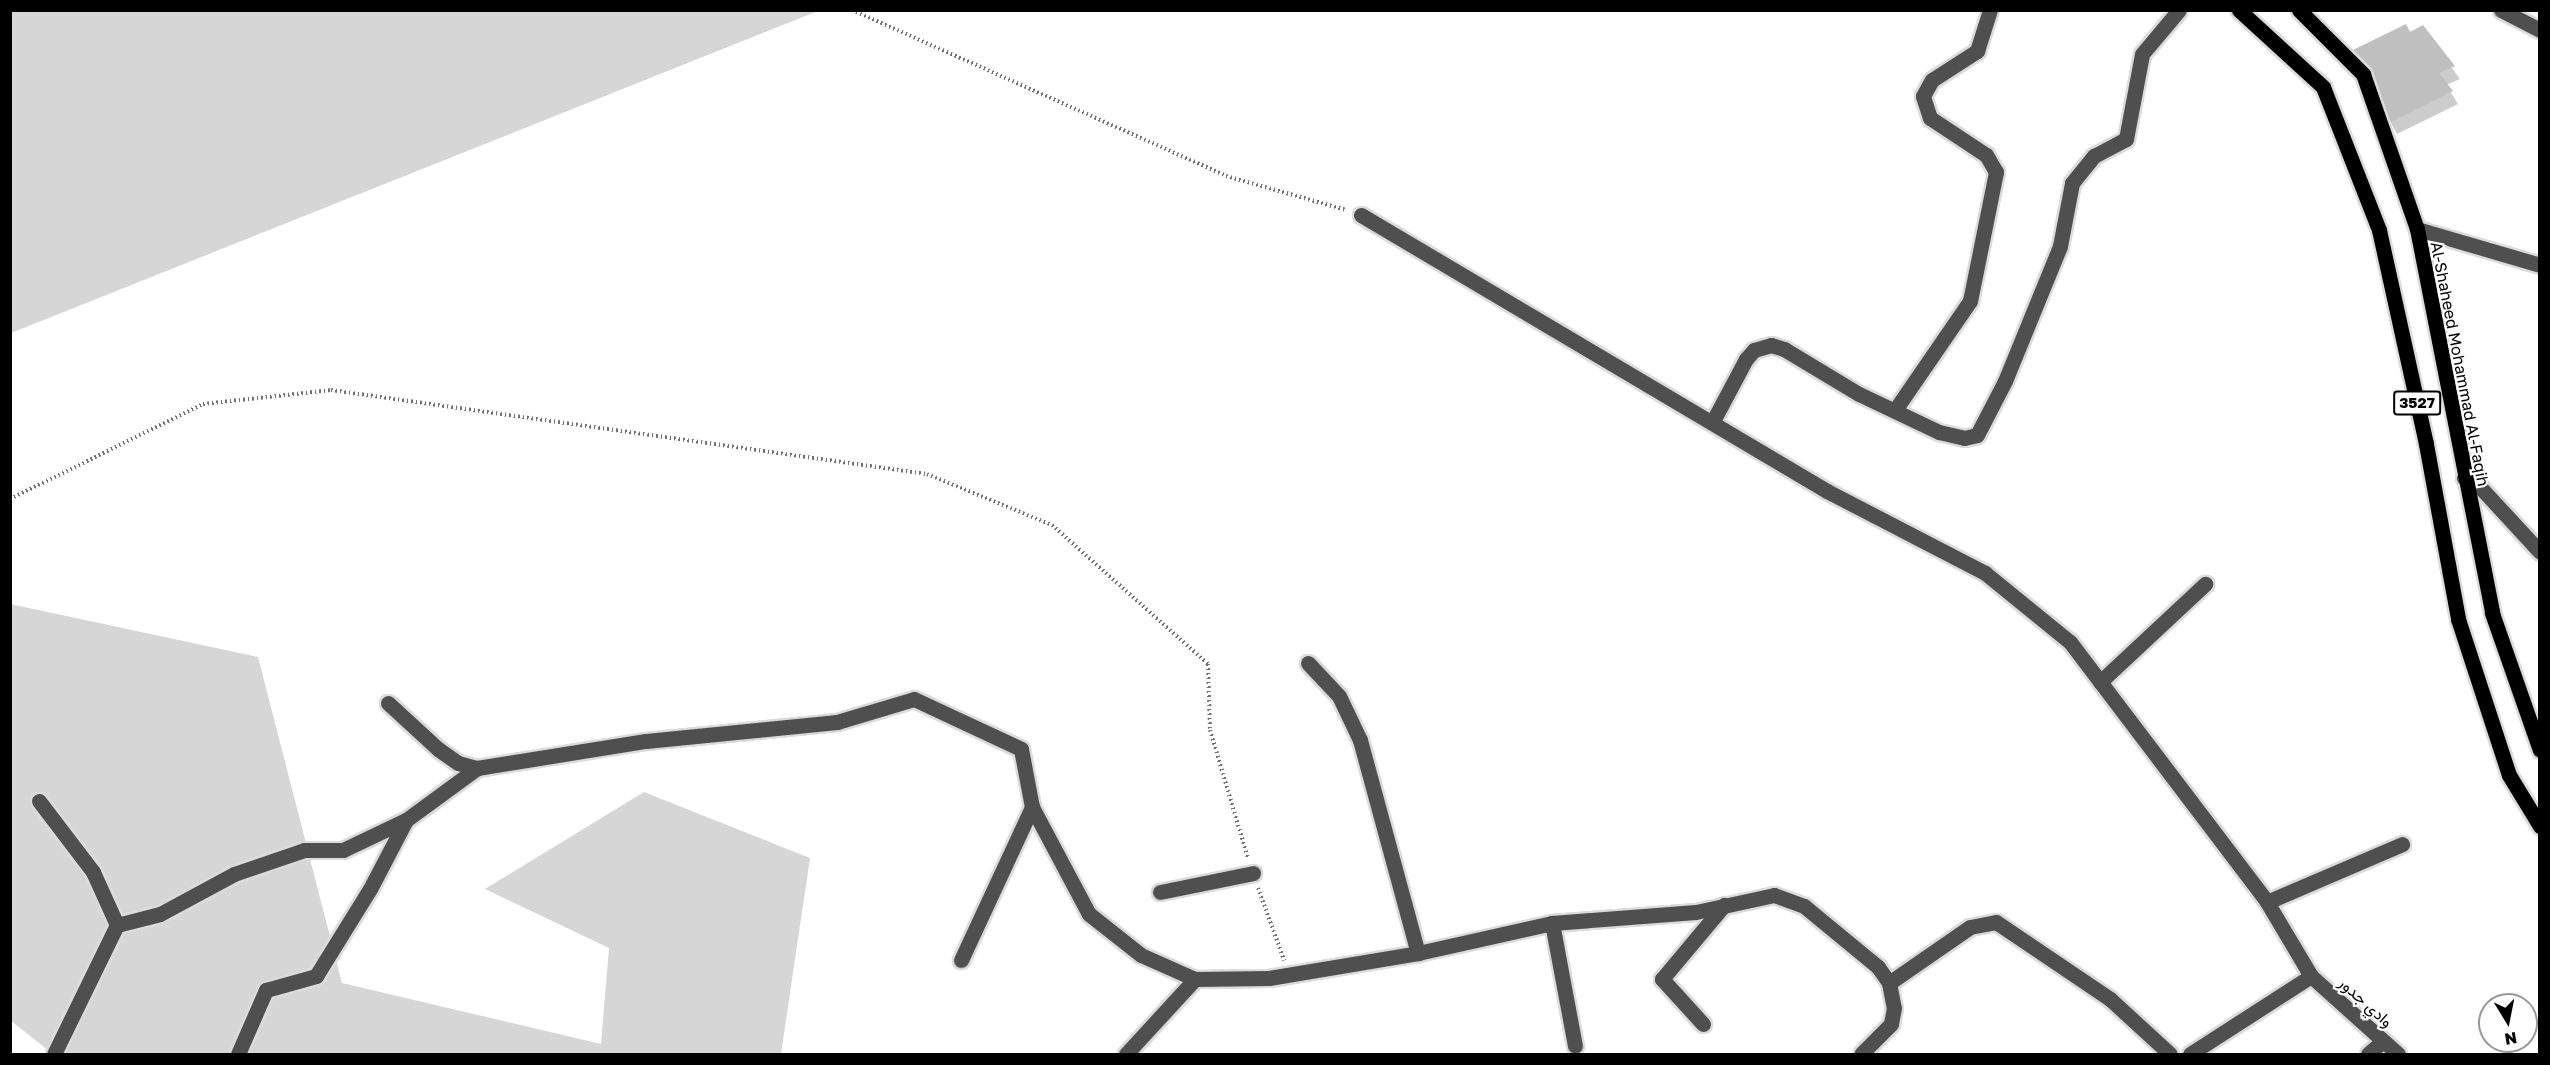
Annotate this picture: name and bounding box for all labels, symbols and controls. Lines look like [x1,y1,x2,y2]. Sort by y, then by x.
street label: Al-Shaheed Mohammad Al-Faqih [2427,240,2493,488]
road number: 3527 [2393,391,2441,415]
street label: وادي جدور [2335,973,2397,1031]
north arrow [2478,993,2538,1053]
text: N [2503,1028,2519,1050]

